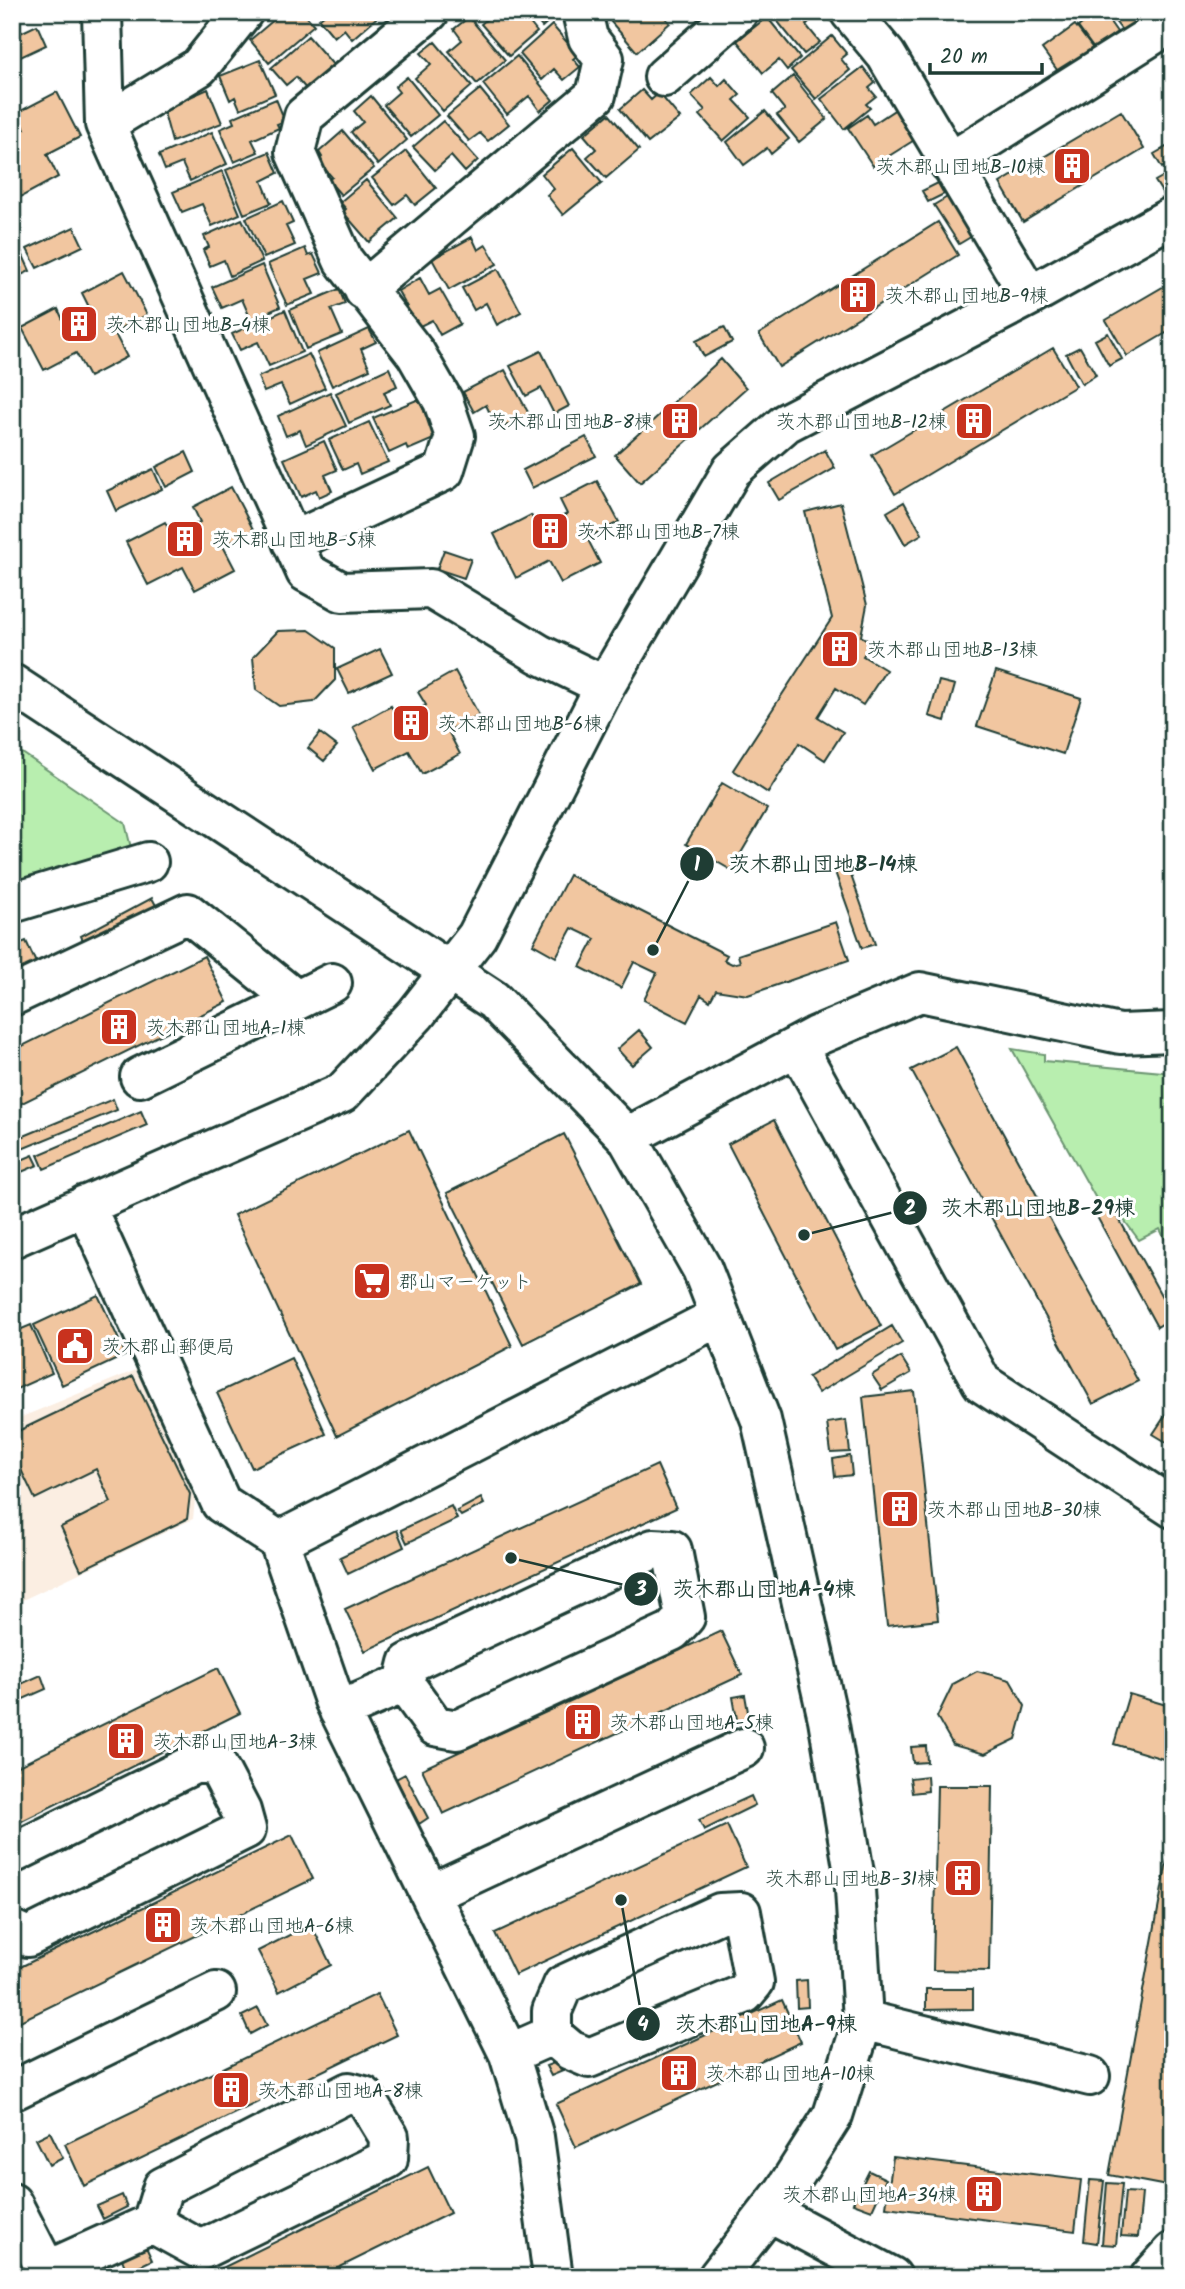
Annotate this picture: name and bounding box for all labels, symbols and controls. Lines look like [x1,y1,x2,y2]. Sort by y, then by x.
scale bar [930,32,1042,76]
text: 20 m [940,41,988,74]
building icon: 茨木郡山団地B-10棟 [1051,145,1093,187]
place label: 茨木郡山団地B-10棟 [876,153,1045,183]
building icon: 茨木郡山団地B-9棟 [837,274,879,316]
place label: 茨木郡山団地B-9棟 [885,282,1048,312]
building icon: 茨木郡山団地B-4棟 [58,303,100,345]
place label: 茨木郡山団地B-4棟 [106,311,270,341]
building icon: 茨木郡山団地B-8棟 [659,400,701,442]
building icon: 茨木郡山団地B-12棟 [953,400,995,442]
place label: 茨木郡山団地B-8棟 [488,408,653,438]
place label: 茨木郡山団地B-12棟 [776,408,947,438]
building icon: 茨木郡山団地B-7棟 [529,510,571,552]
building icon: 茨木郡山団地B-5棟 [164,518,206,560]
place label: 茨木郡山団地B-7棟 [577,518,740,548]
place label: 茨木郡山団地B-5棟 [212,526,376,556]
building icon: 茨木郡山団地B-13棟 [819,628,861,670]
place label: 茨木郡山団地B-13棟 [867,636,1038,666]
building icon: 茨木郡山団地B-6棟 [390,702,432,744]
place label: 茨木郡山団地B-6棟 [438,710,602,740]
callout: 茨木郡山団地B-14棟 [680,843,932,885]
text: 1 [694,849,701,882]
text: 茨木郡山団地B-14棟 [728,849,918,882]
building icon: 茨木郡山団地A-1棟 [98,1006,140,1048]
place label: 茨木郡山団地A-1棟 [146,1014,305,1044]
callout: 茨木郡山団地B-29棟 [892,1187,1149,1229]
text: 2 [904,1193,916,1226]
text: 茨木郡山団地B-29棟 [941,1193,1135,1226]
supermarket icon: 郡山マーケット [351,1260,393,1302]
place label: 郡山マーケット [399,1268,532,1298]
public building icon: 茨木郡山郵便局 [54,1325,96,1367]
place label: 茨木郡山郵便局 [102,1333,235,1363]
building icon: 茨木郡山団地B-30棟 [879,1488,921,1530]
place label: 茨木郡山団地B-30棟 [927,1496,1101,1526]
callout: 茨木郡山団地A-4棟 [624,1568,870,1610]
text: 3 [634,1574,647,1607]
text: 茨木郡山団地A-4棟 [673,1574,855,1607]
building icon: 茨木郡山団地A-5棟 [562,1701,604,1743]
place label: 茨木郡山団地A-5棟 [610,1709,773,1739]
building icon: 茨木郡山団地A-3棟 [105,1720,147,1762]
place label: 茨木郡山団地A-3棟 [153,1728,317,1758]
building icon: 茨木郡山団地B-31棟 [942,1857,984,1899]
place label: 茨木郡山団地B-31棟 [765,1865,936,1895]
building icon: 茨木郡山団地A-6棟 [142,1904,184,1946]
place label: 茨木郡山団地A-6棟 [190,1912,354,1942]
callout: 茨木郡山団地A-9棟 [626,2003,871,2045]
text: 4 [637,2009,649,2042]
text: 茨木郡山団地A-9棟 [675,2009,857,2042]
building icon: 茨木郡山団地A-10棟 [658,2052,700,2094]
place label: 茨木郡山団地A-10棟 [706,2060,875,2090]
building icon: 茨木郡山団地A-8棟 [210,2069,252,2111]
place label: 茨木郡山団地A-8棟 [258,2077,423,2107]
building icon: 茨木郡山団地A-34棟 [963,2173,1005,2215]
place label: 茨木郡山団地A-34棟 [782,2181,957,2211]

